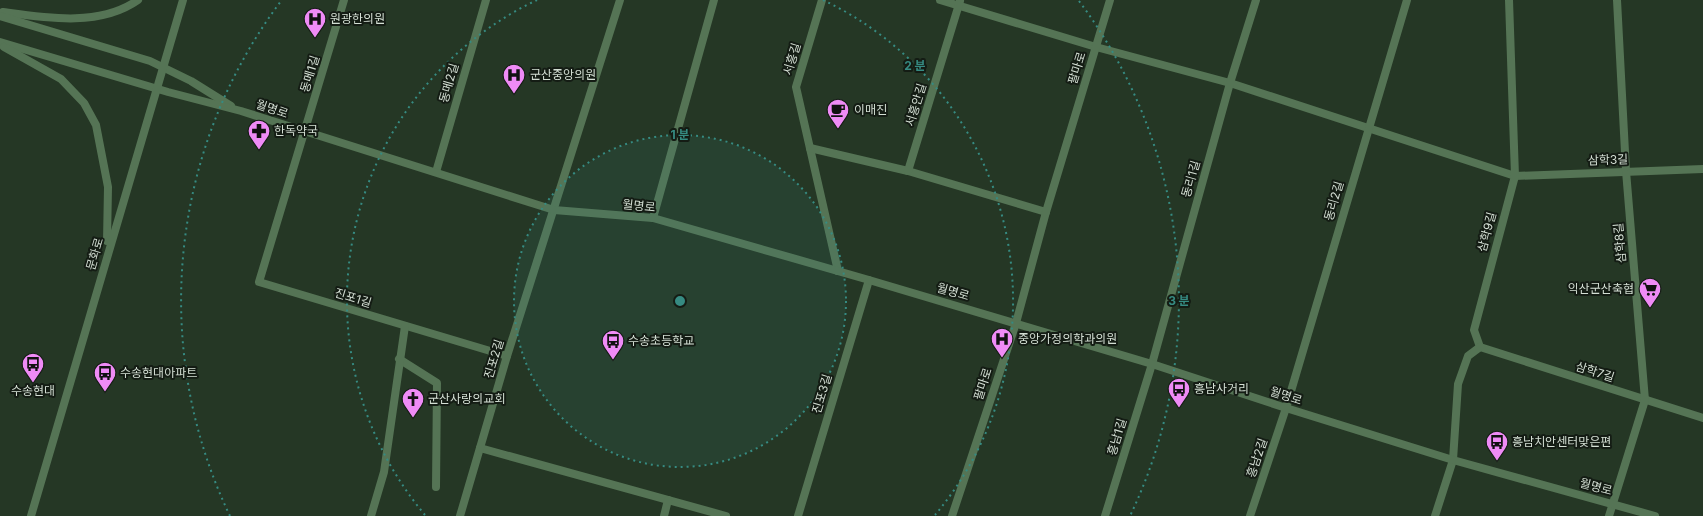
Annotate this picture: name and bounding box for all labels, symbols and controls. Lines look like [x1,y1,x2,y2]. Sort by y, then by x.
hospital icon: 원광한의원 [302,6,328,39]
place label: 원광한의원 [330,11,385,26]
street label: 서흥길 [780,41,804,77]
street label: 팔마로 [1065,50,1089,86]
street label: 동메1길 [297,53,322,94]
text: 2 분 [904,58,926,73]
street label: 동메2길 [436,61,461,104]
hospital icon: 군산중앙의원 [501,62,527,95]
place label: 군산중앙의원 [530,67,596,82]
street label: 서흥안길 [902,82,929,128]
street label: 월명로 [254,96,290,121]
cafe icon: 이매진 [825,97,851,130]
place label: 이매진 [854,102,887,117]
pharmacy icon: 한독약국 [246,118,272,151]
place label: 한독약국 [274,123,318,138]
text: 1 분 [670,127,690,142]
street label: 삼학3길 [1587,151,1629,168]
street label: 동리1길 [1178,159,1203,199]
street label: 동리2길 [1321,179,1346,222]
street label: 월명로 [622,196,656,215]
street label: 삼학9길 [1474,210,1499,253]
street label: 삼학8길 [1610,222,1629,264]
street label: 문화로 [83,236,106,272]
supermarket icon: 익산군산축협 [1637,276,1663,309]
street label: 월명로 [935,280,971,303]
place label: 익산군산축협 [1568,281,1634,296]
street label: 진포1길 [333,285,374,310]
text: 3 분 [1168,293,1190,308]
centre of rings [673,294,687,308]
hospital icon: 중앙가정의학과의원 [989,326,1015,359]
bus stop icon: 수송초등학교 [600,328,626,361]
place label: 중앙가정의학과의원 [1018,331,1117,346]
place label: 수송초등학교 [628,333,694,348]
street label: 진포2길 [480,337,507,380]
bus stop icon: 수송현대 [20,351,46,384]
street label: 삼학7길 [1574,358,1616,385]
bus stop icon: 수송현대아파트 [92,360,118,393]
place label: 수송현대아파트 [120,365,197,380]
street label: 팔마로 [970,366,995,402]
street label: 진포3길 [808,372,835,415]
bus stop icon: 흥남사거리 [1166,376,1192,409]
place label: 흥남사거리 [1194,381,1249,396]
place label: 수송현대 [11,383,55,398]
street label: 월명로 [1268,383,1304,408]
church icon: 군산사랑의교회 [400,386,426,419]
place label: 군산사랑의교회 [428,391,505,406]
street label: 흥남1길 [1104,416,1129,457]
bus stop icon: 흥남치안센터맞은편 [1484,429,1510,462]
place label: 흥남치안센터맞은편 [1512,434,1611,449]
street label: 흥남2길 [1243,436,1270,479]
street label: 월명로 [1578,475,1614,498]

